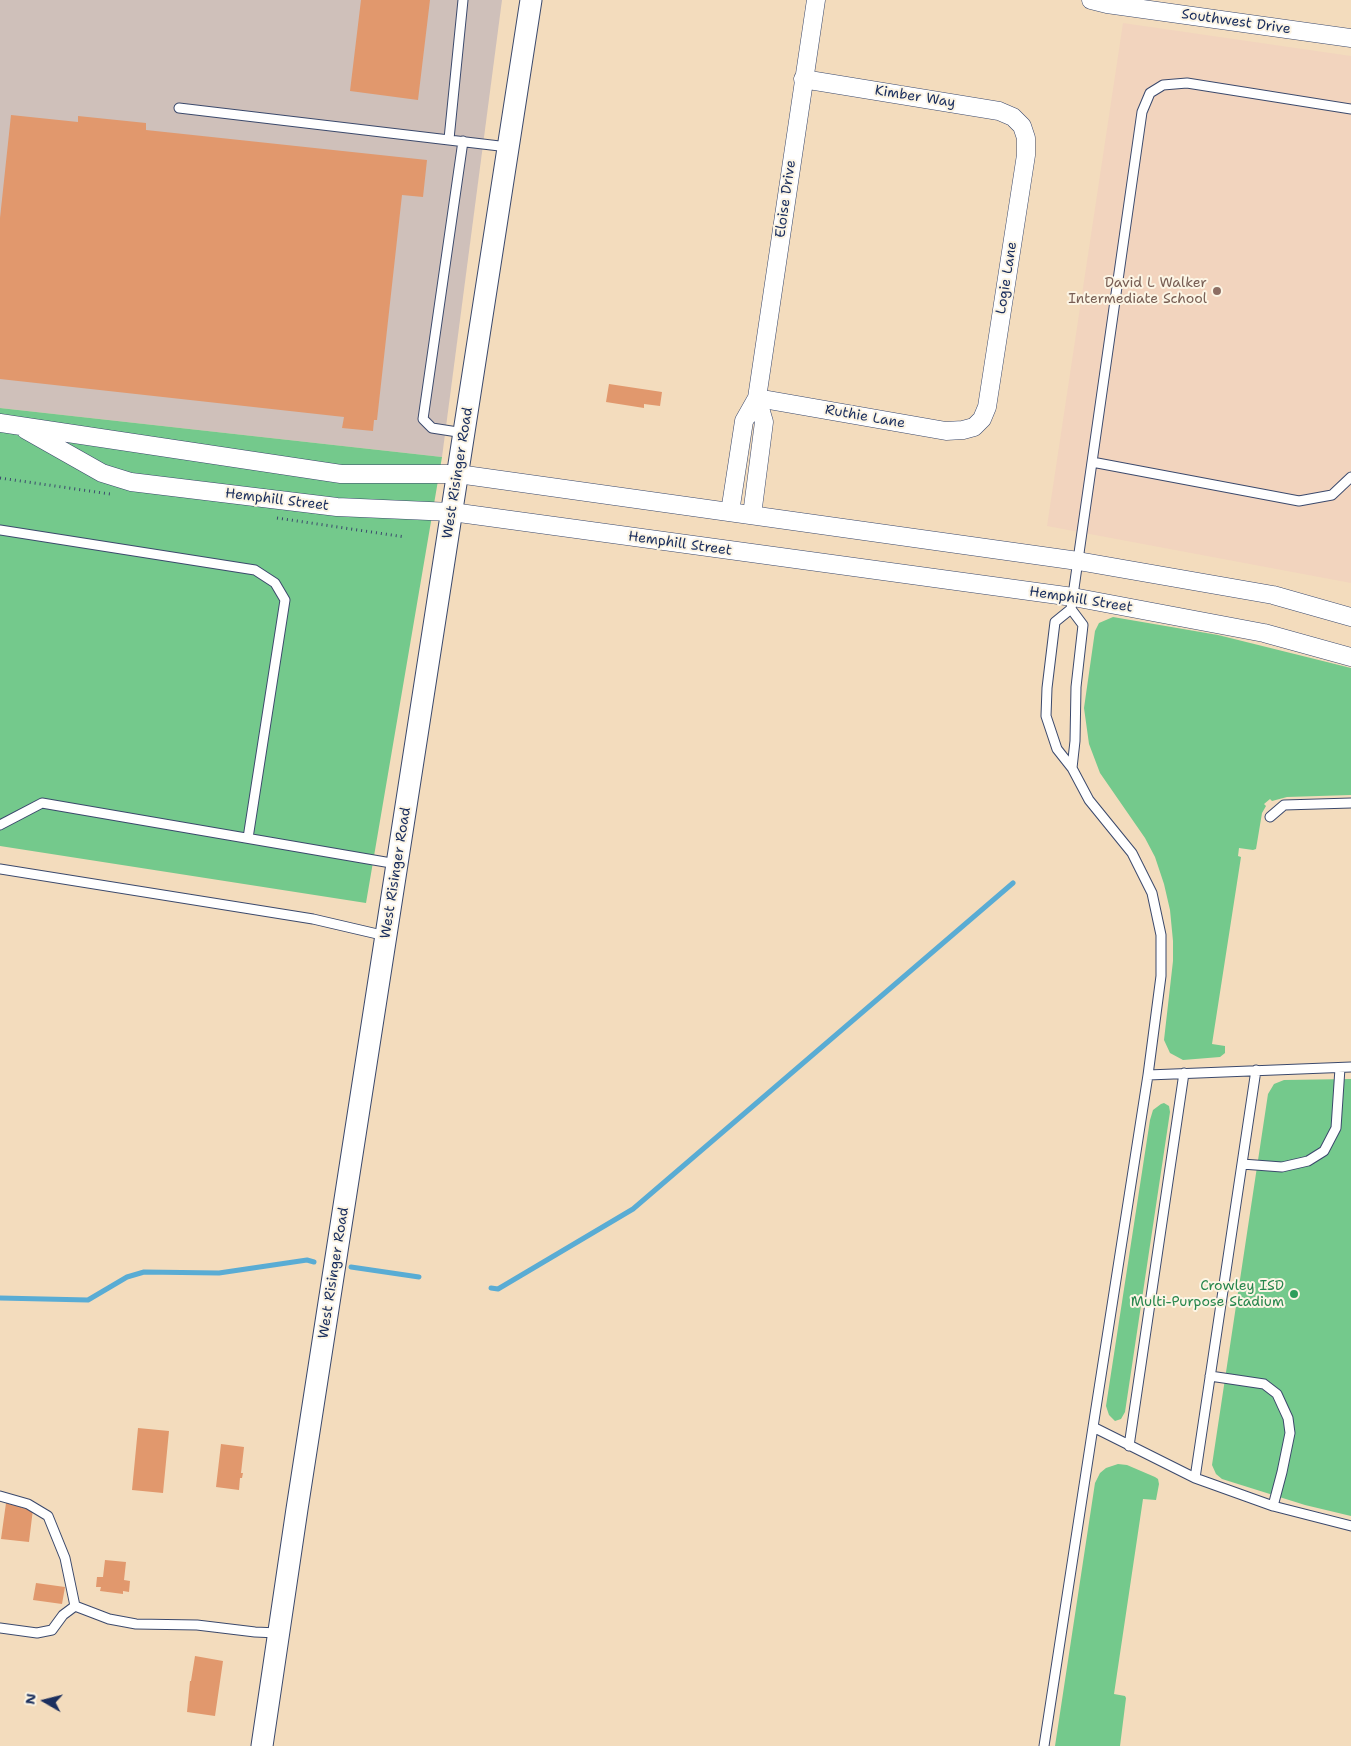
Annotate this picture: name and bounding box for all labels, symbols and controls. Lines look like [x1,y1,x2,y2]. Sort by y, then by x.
street label: Southwest Drive [1180,6,1292,38]
street label: Kimber Way [874,82,956,112]
street label: Eloise Drive [772,159,800,239]
street label: Logie Lane [993,240,1021,316]
place label: David L Walker Intermediate School [1068,275,1207,308]
marker: David L Walker Intermediate School [1211,285,1223,297]
street label: Ruthie Lane [824,402,906,432]
street label: West Risinger Road [439,406,477,540]
street label: Hemphill Street [224,485,330,515]
street label: Hemphill Street [627,528,733,560]
street label: Hemphill Street [1028,584,1134,616]
street label: West Risinger Road [377,806,415,940]
street label: West Risinger Road [315,1206,353,1340]
place label: Crowley ISD Multi-Purpose Stadium [1131,1278,1284,1310]
marker: Crowley ISD Multi-Purpose Stadium [1288,1288,1300,1300]
north arrow [20,1676,70,1726]
text: N [20,1692,40,1706]

